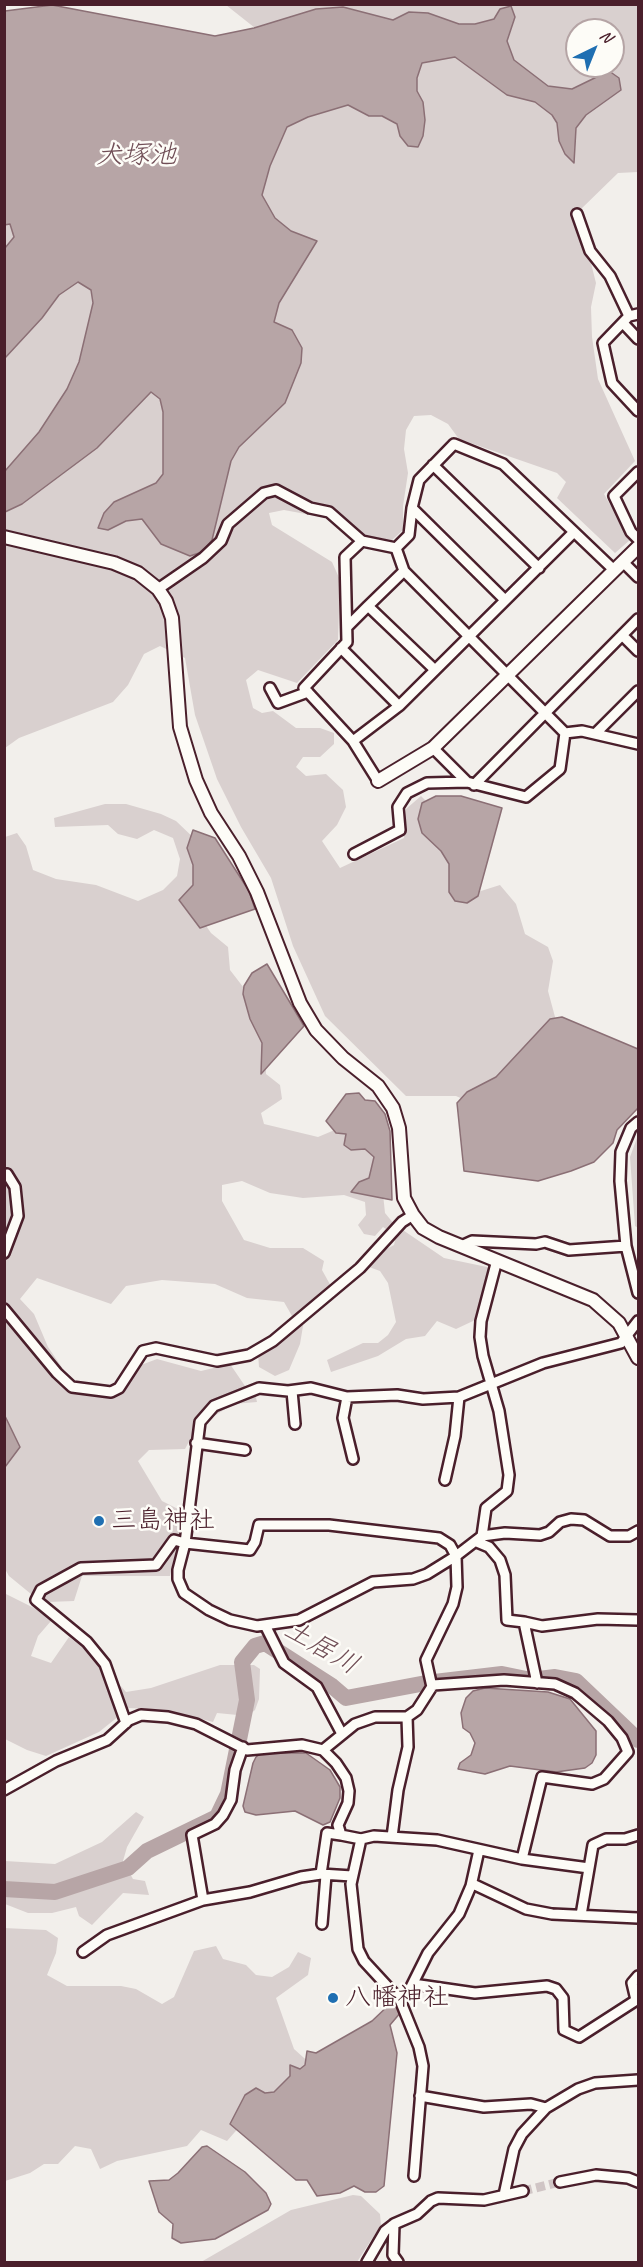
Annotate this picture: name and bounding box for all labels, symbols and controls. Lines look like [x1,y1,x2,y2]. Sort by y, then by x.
north arrow [565,18,625,78]
text: N [595,26,616,47]
water label: 犬塚池 [96,140,176,172]
place label: 三島神社 [111,1505,215,1537]
marker: 三島神社 [92,1514,106,1528]
water label: 土居川 [278,1614,364,1682]
place label: 八幡神社 [345,1982,449,2014]
marker: 八幡神社 [326,1991,340,2005]

